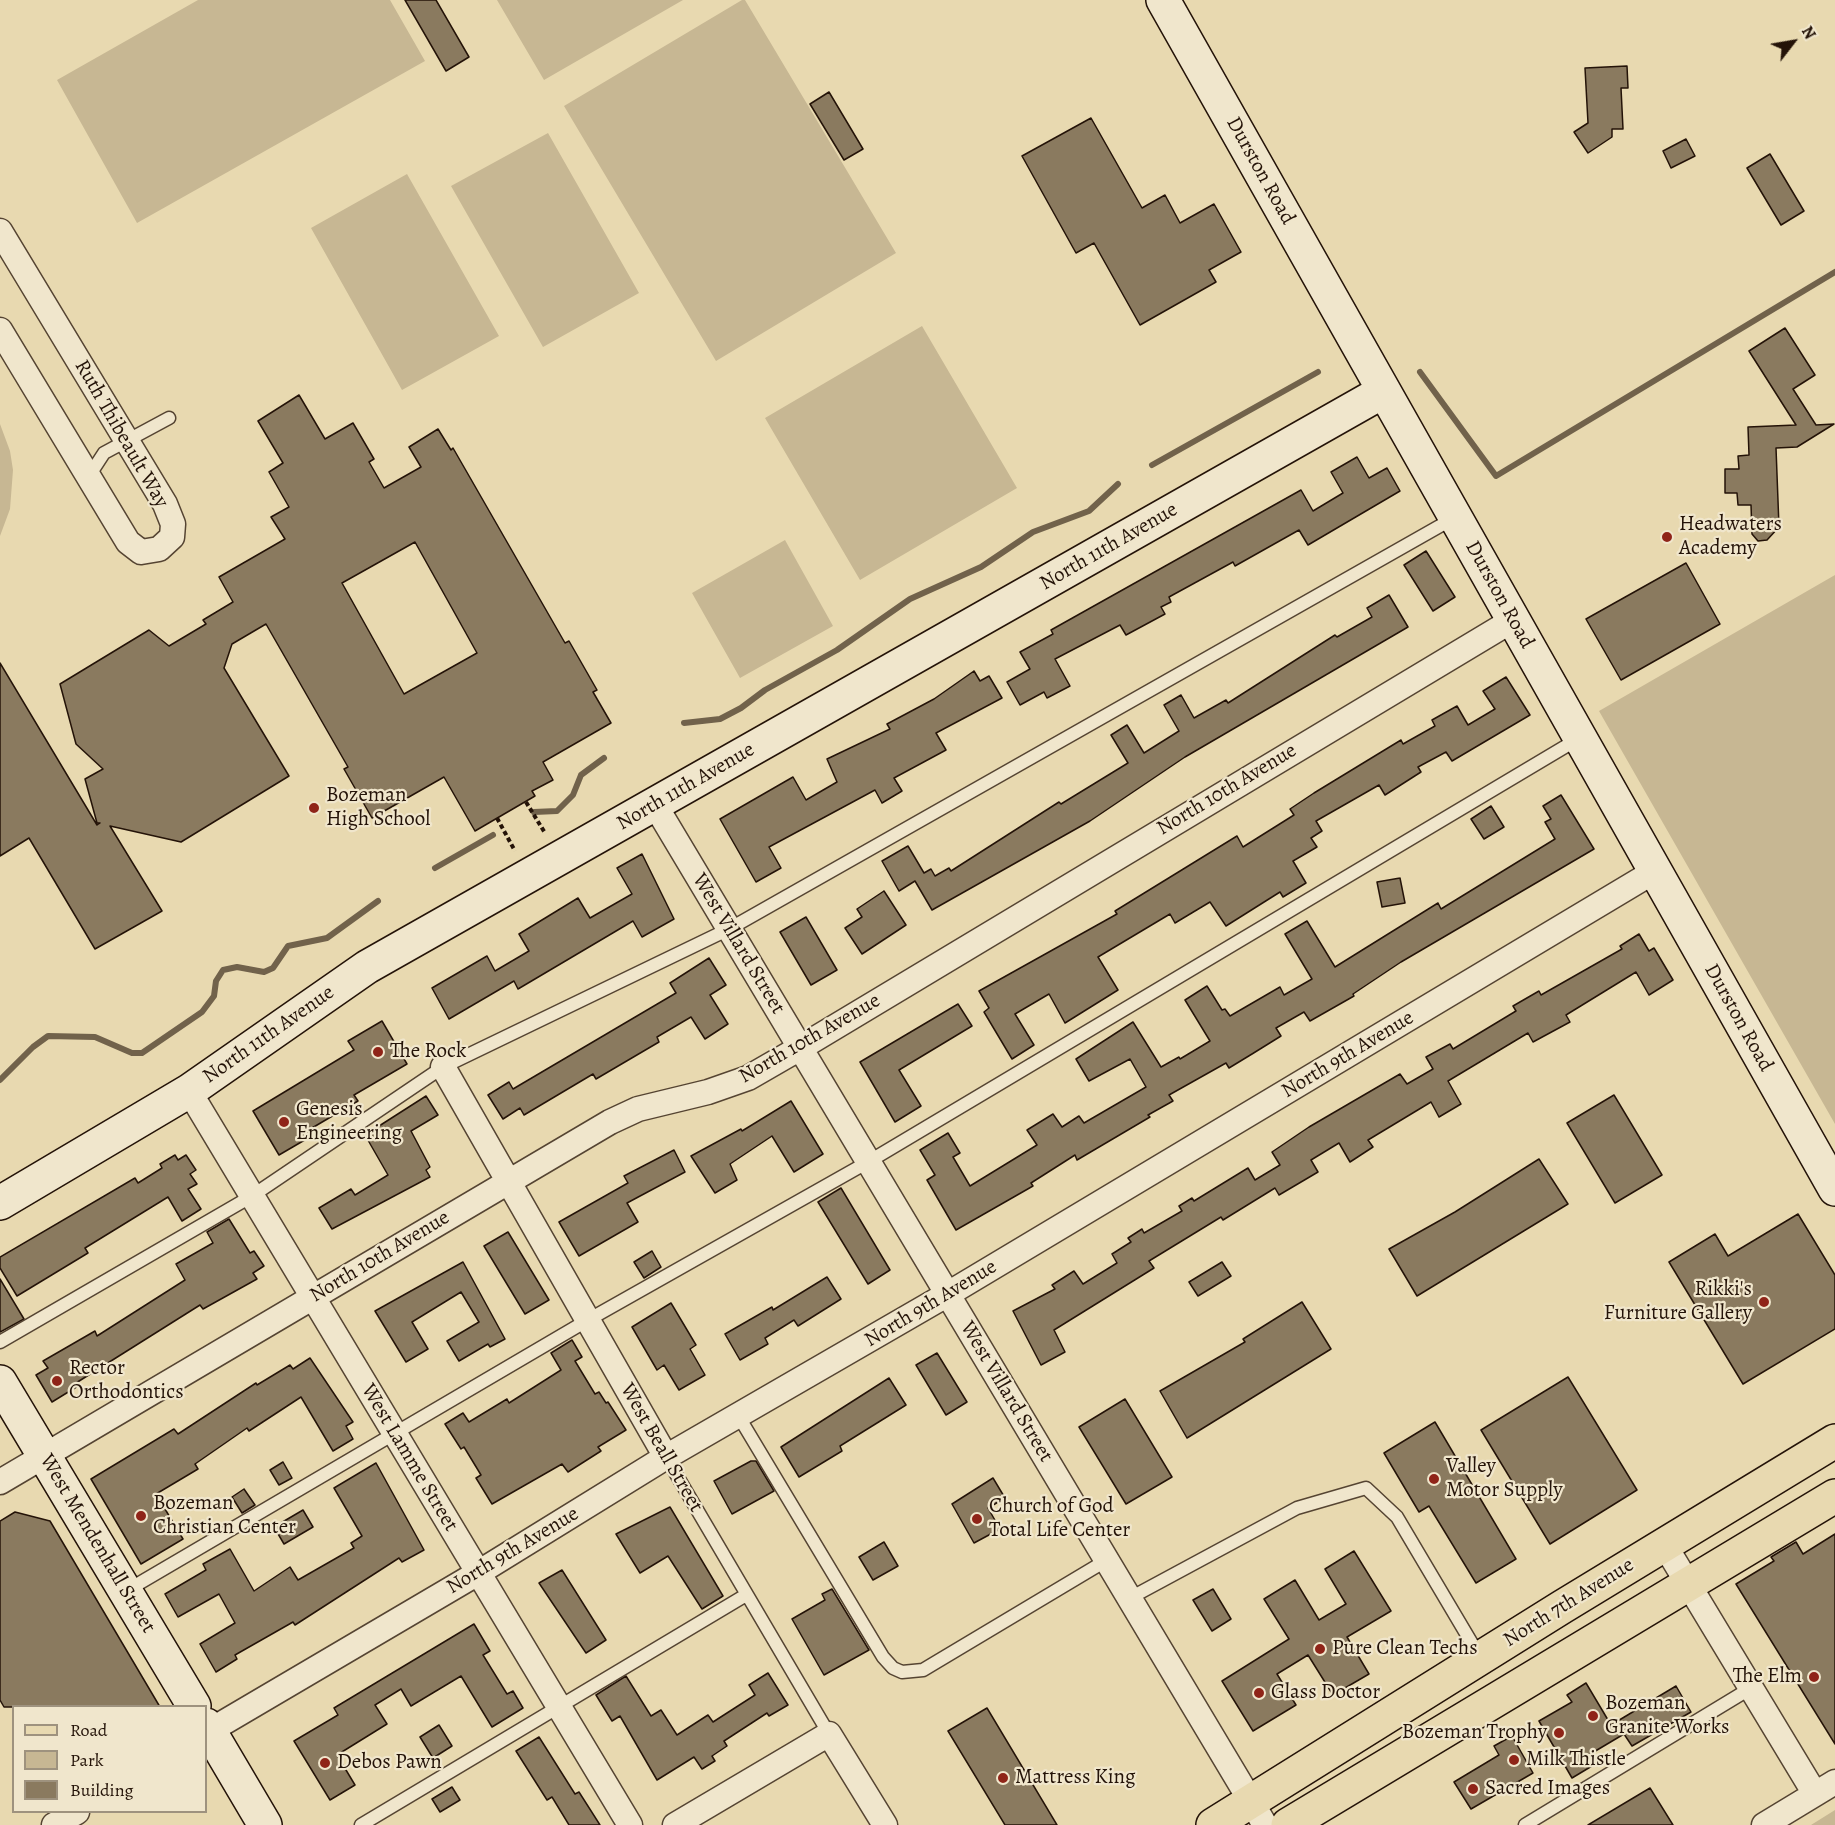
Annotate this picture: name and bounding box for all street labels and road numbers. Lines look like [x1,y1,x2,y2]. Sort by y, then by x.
street label: Durston Road [1220,113,1300,229]
street label: Ruth Thibeault Way [68,356,174,512]
street label: North 11th Avenue [1036,497,1182,597]
street label: Durston Road [1459,537,1539,653]
street label: North 11th Avenue [613,737,759,837]
street label: North 10th Avenue [1152,738,1302,842]
street label: West Villard Street [686,869,790,1019]
street label: Durston Road [1698,960,1778,1076]
street label: North 11th Avenue [198,980,340,1090]
street label: North 10th Avenue [735,988,885,1090]
street label: North 9th Avenue [1277,1006,1419,1104]
street label: North 10th Avenue [305,1205,455,1309]
street label: North 9th Avenue [860,1255,1002,1353]
street label: West Villard Street [954,1317,1058,1467]
street label: West Beall Street [614,1379,708,1517]
street label: West Lamme Street [355,1380,463,1536]
street label: West Mendenhall Street [34,1450,160,1638]
street label: North 9th Avenue [442,1502,584,1600]
street label: North 7th Avenue [1499,1553,1639,1653]

